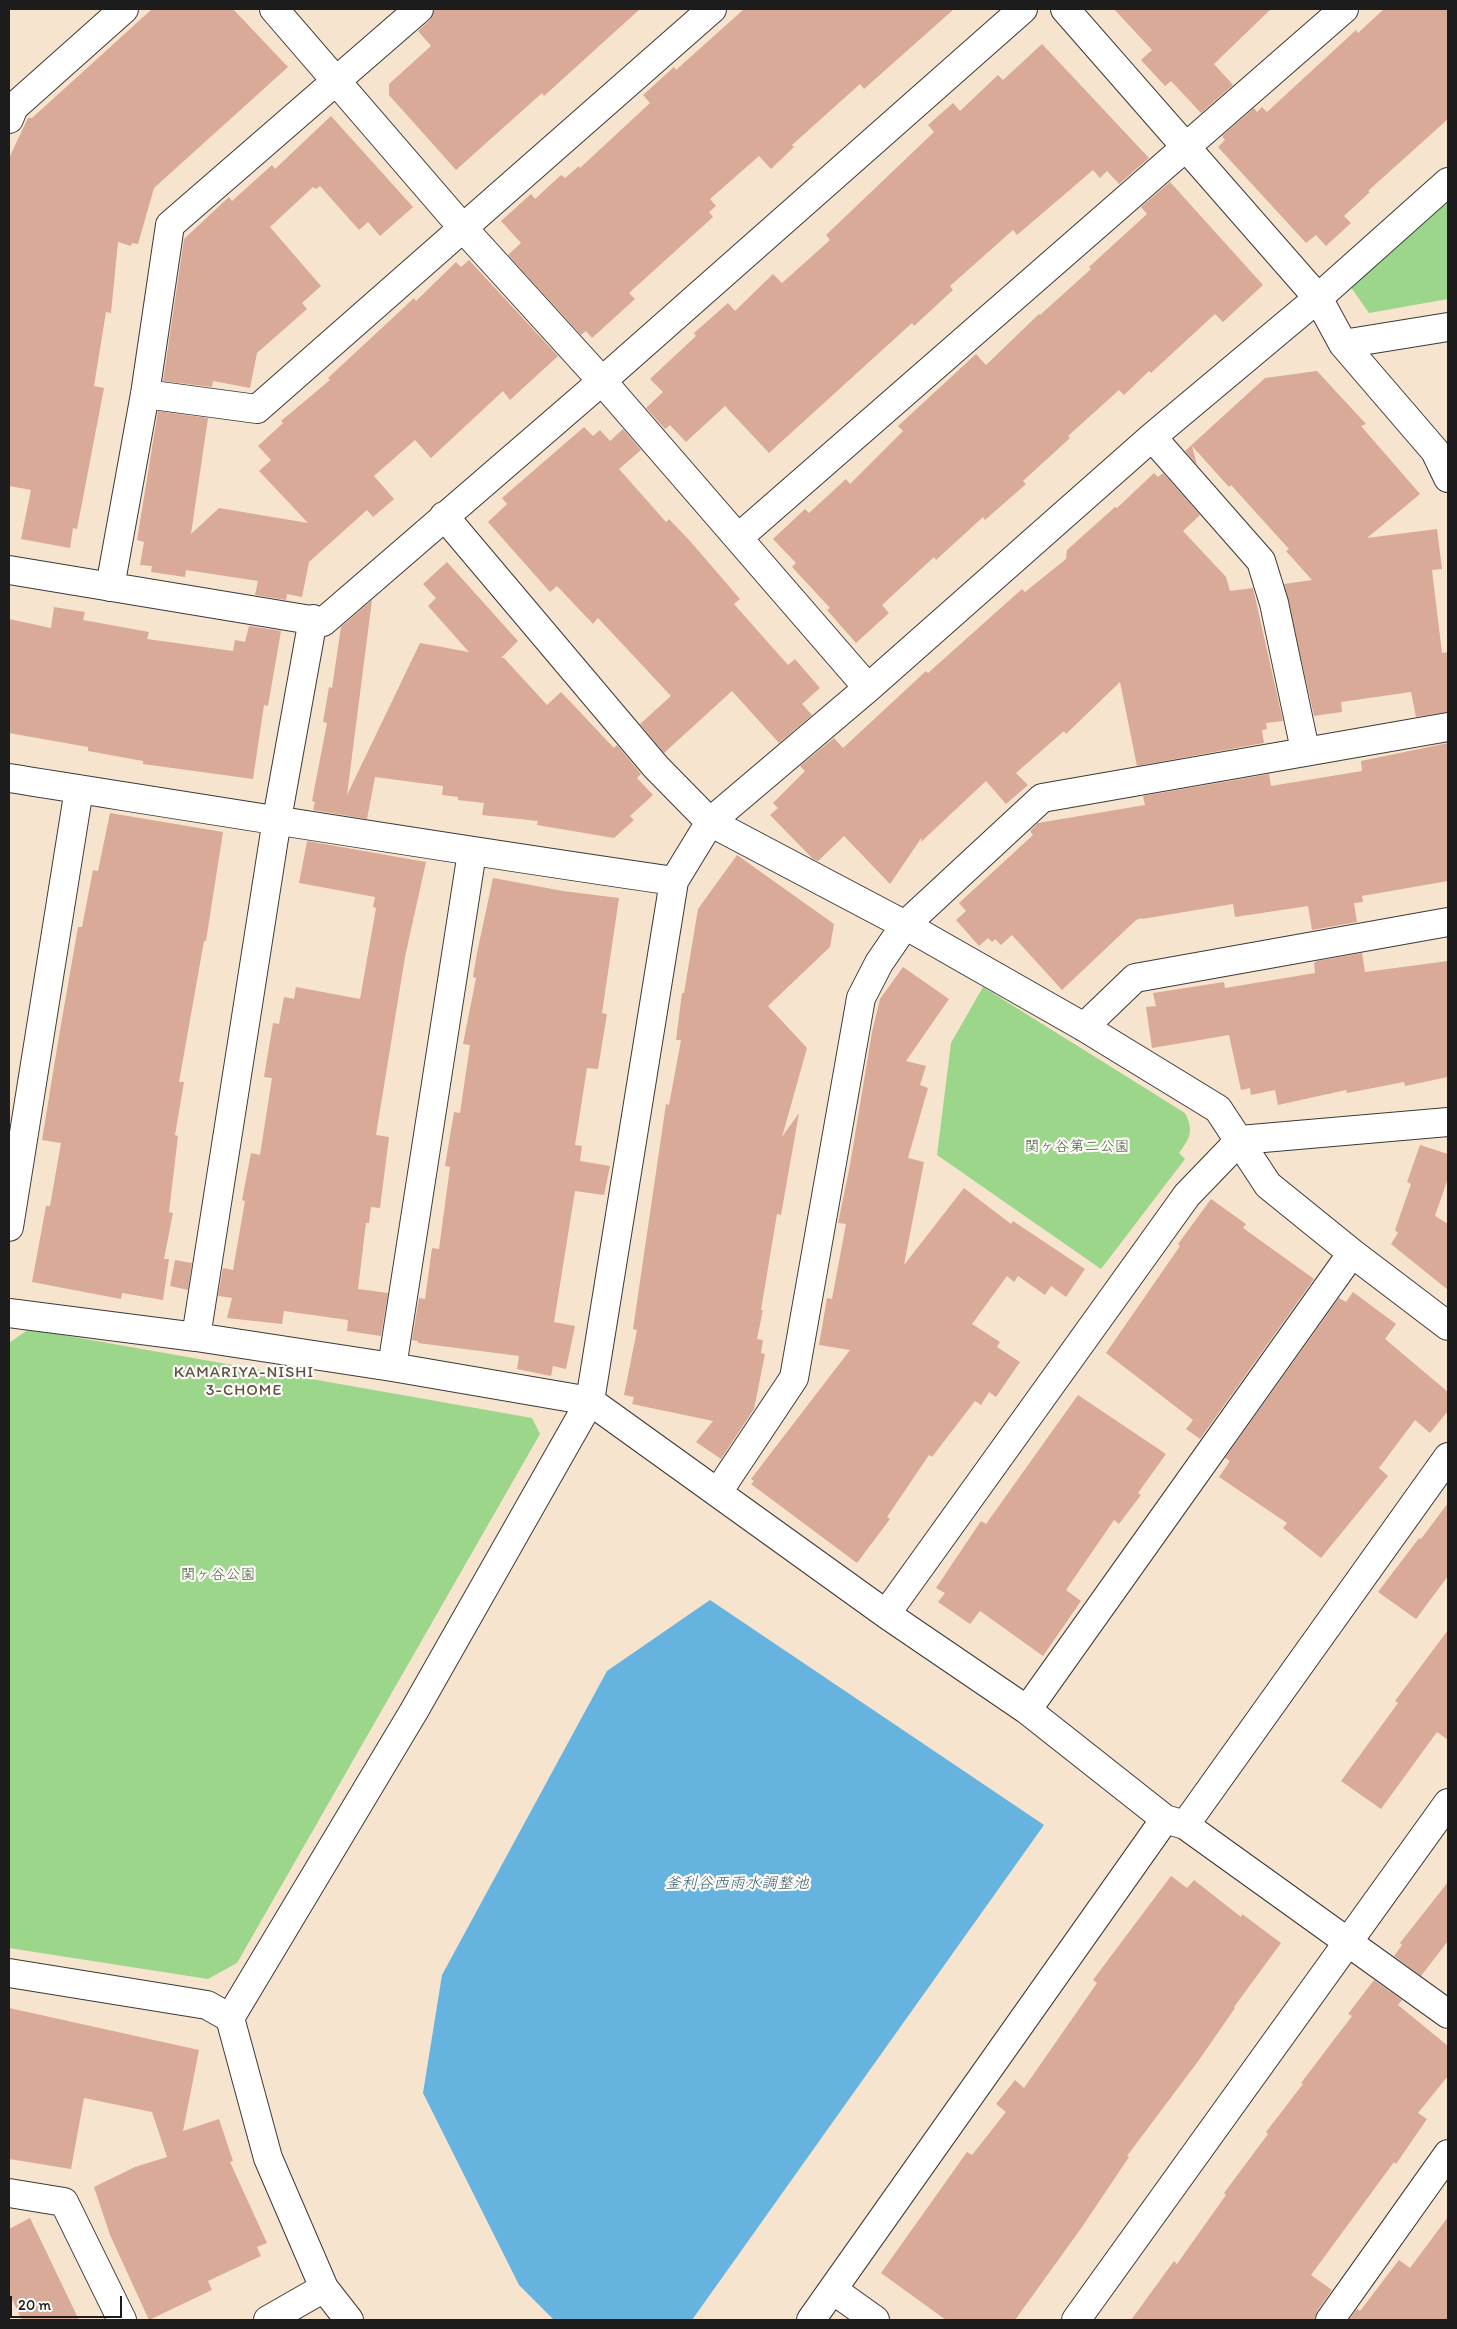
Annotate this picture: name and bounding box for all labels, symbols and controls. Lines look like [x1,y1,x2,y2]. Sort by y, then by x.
park label: 関ヶ谷第二公園 [1025,1138,1129,1156]
district label: KAMARIYA-NISHI 3-CHOME [173,1363,315,1401]
park label: 関ヶ谷公園 [181,1566,255,1584]
water label: 釜利谷西雨水調整池 [665,1874,809,1894]
scale bar [12,2286,125,2318]
text: 20 m [18,2296,51,2314]

